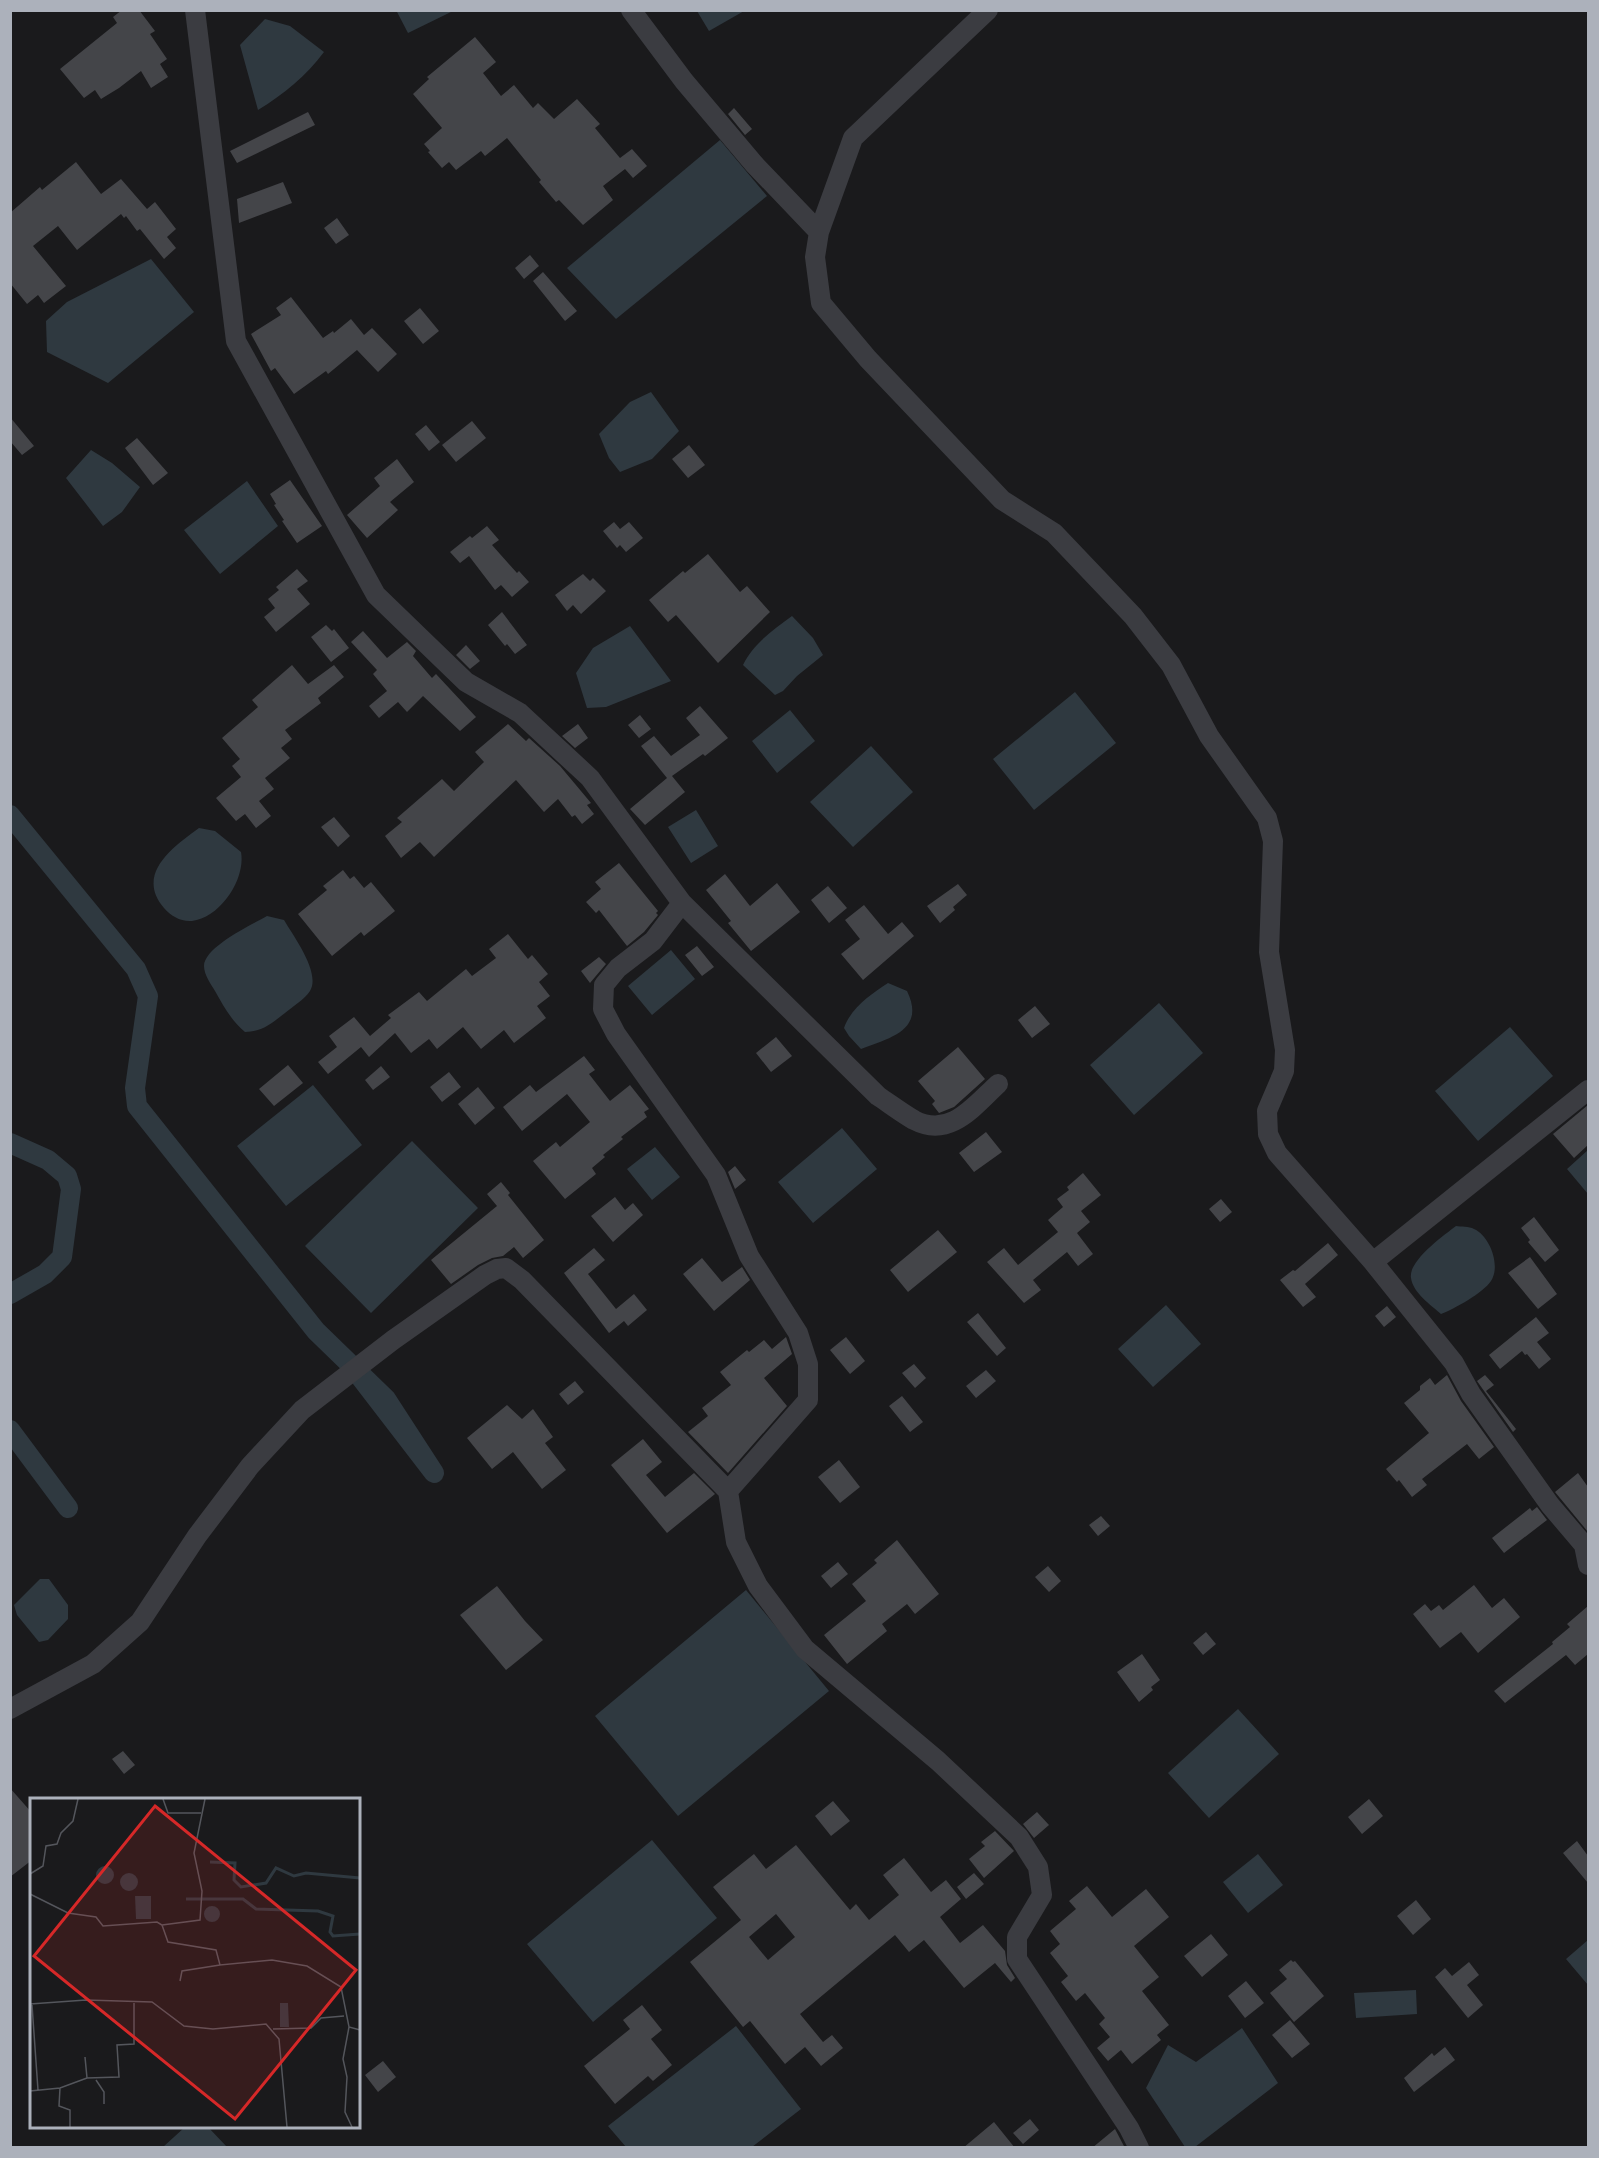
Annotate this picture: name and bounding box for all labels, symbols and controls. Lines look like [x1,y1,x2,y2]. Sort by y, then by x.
inset map [30,1798,360,2128]

